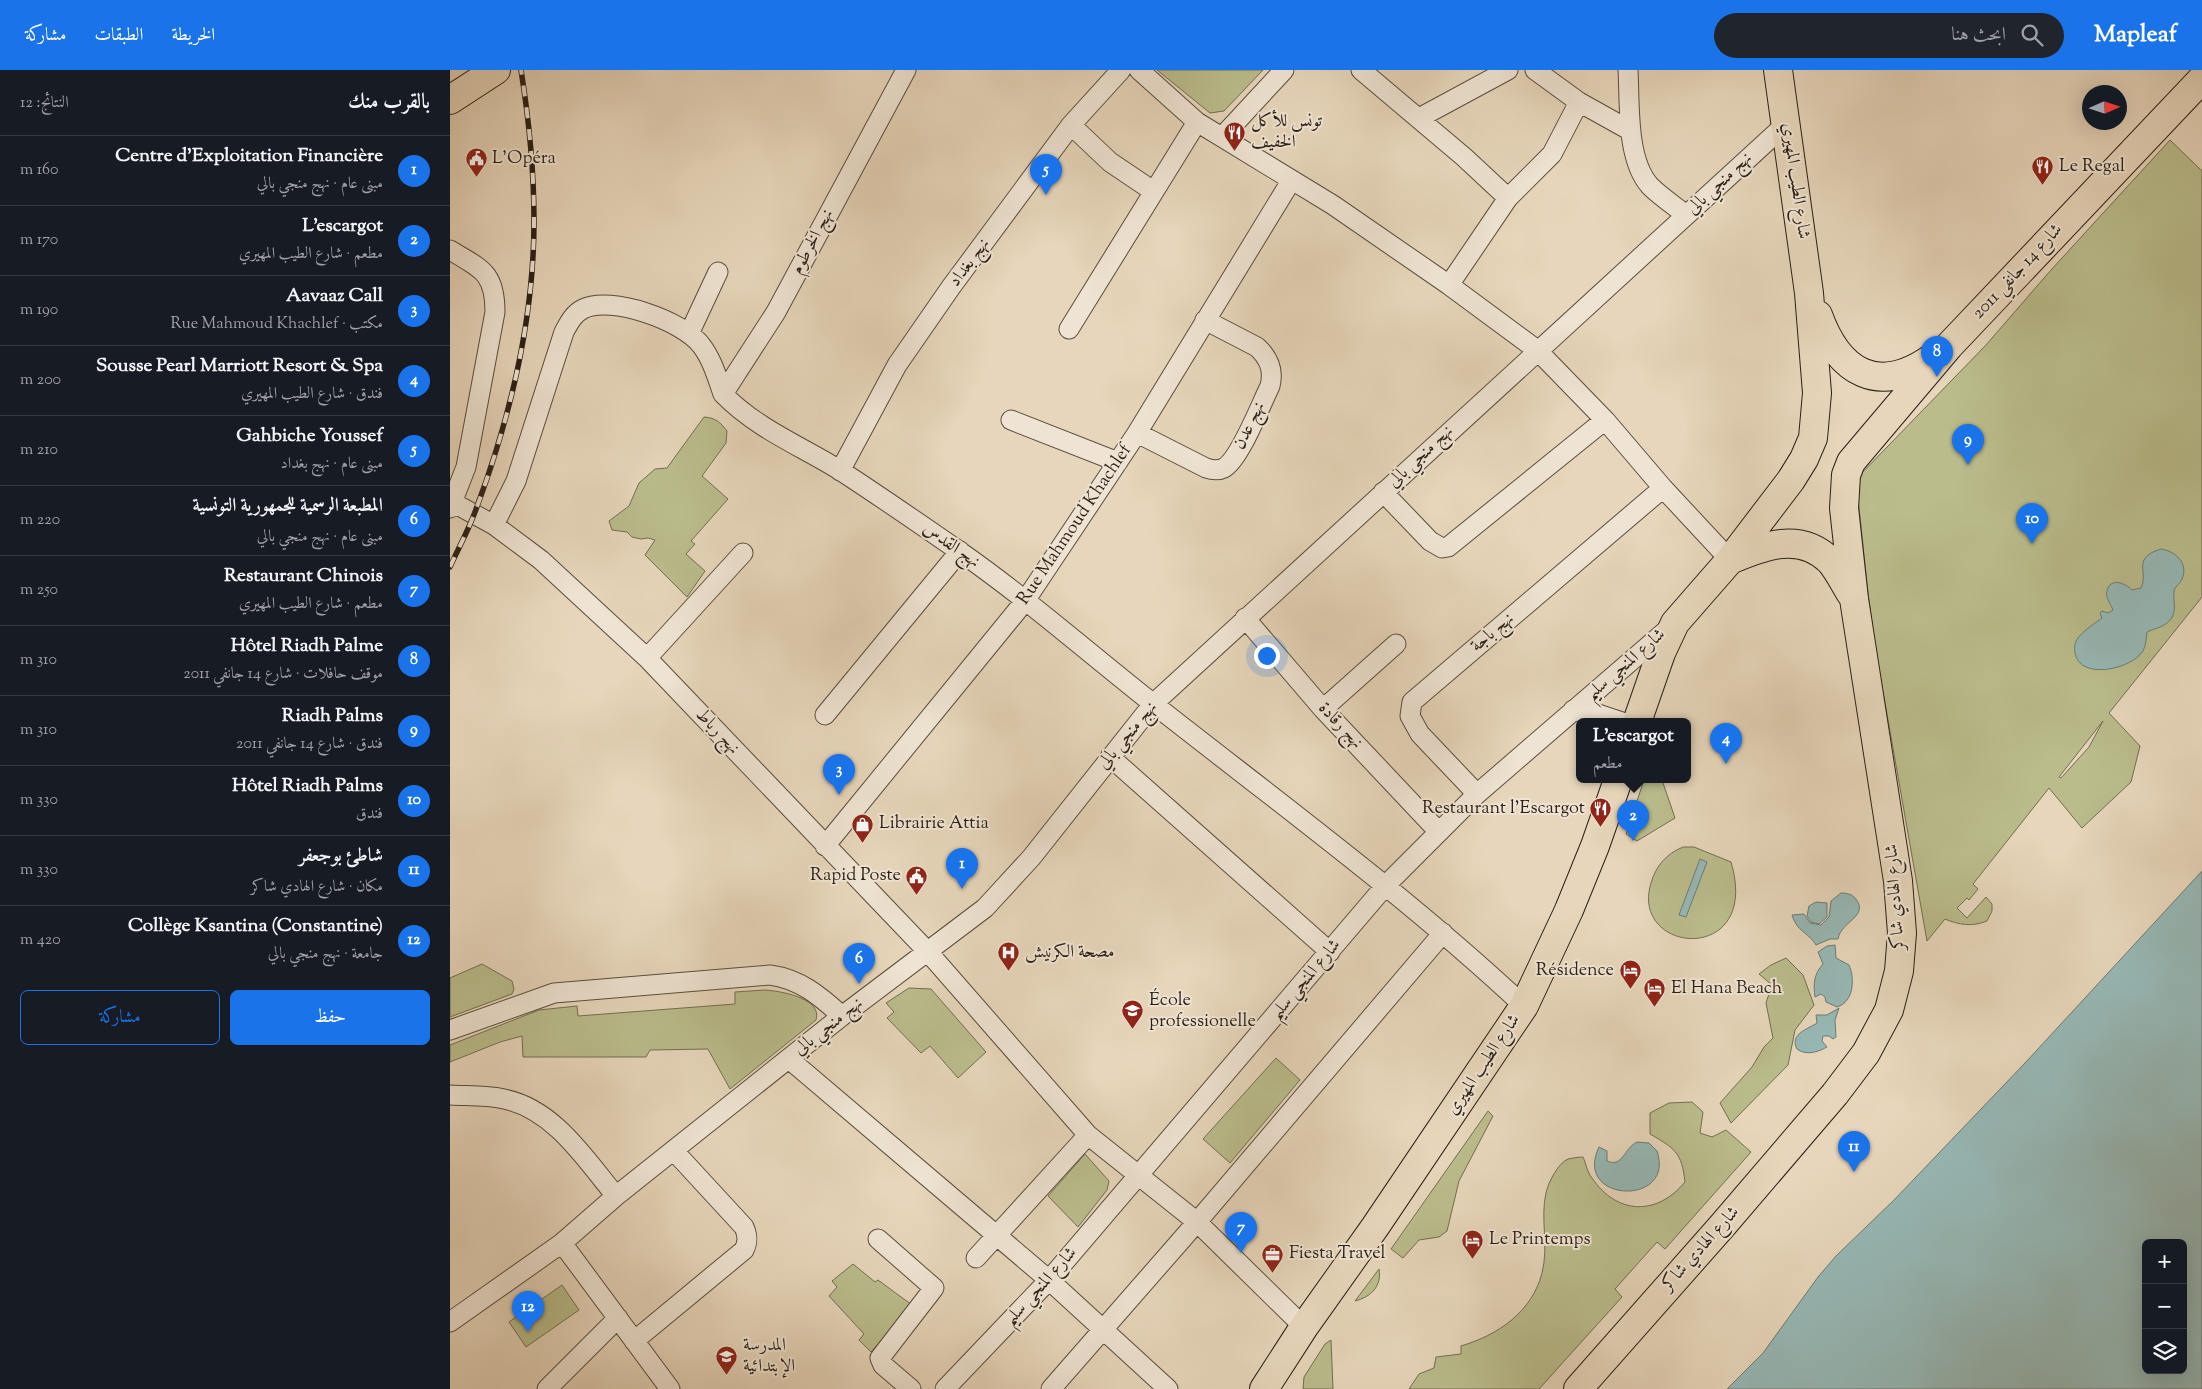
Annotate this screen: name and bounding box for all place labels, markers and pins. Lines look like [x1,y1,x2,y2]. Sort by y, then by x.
place label: تونس للأكل الخفيف [1251,109,1323,156]
restaurant icon: تونس للأكل الخفيف [1223,120,1247,151]
place label: L'Opéra [492,146,556,172]
public building icon: L'Opéra [464,147,488,178]
pin: 5 [1030,154,1062,195]
place label: Le Regal [2059,154,2125,180]
restaurant icon: Le Regal [2031,155,2055,186]
pin: 8 [1921,336,1953,377]
pin: 9 [1952,424,1984,465]
pin: 10 [2016,503,2048,544]
pin: 4 [1710,723,1742,764]
pin: 3 [823,754,855,795]
place label: Restaurant l'Escargot [1422,796,1585,822]
restaurant icon: Restaurant l'Escargot [1589,797,1613,828]
pin: 2 [1617,800,1649,841]
place label: Librairie Attia [879,811,989,837]
shop icon: Librairie Attia [851,812,875,843]
pin: 1 [946,848,978,889]
place label: Rapid Poste [810,863,901,889]
public building icon: Rapid Poste [905,864,929,895]
place label: مصحة الكرنيش [1025,940,1114,966]
hospital icon: مصحة الكرنيش [997,941,1021,972]
pin: 6 [843,943,875,984]
place label: Résidence [1536,958,1614,984]
hotel icon: Résidence [1618,959,1642,990]
place label: El Hana Beach [1671,976,1783,1002]
hotel icon: El Hana Beach [1643,977,1667,1008]
place label: École professionelle [1149,988,1256,1035]
school or university icon: École professionelle [1121,999,1145,1030]
pin: 11 [1838,1131,1870,1172]
pin: 7 [1225,1212,1257,1253]
place label: Le Printemps [1489,1227,1591,1253]
hotel icon: Le Printemps [1461,1228,1485,1259]
place label: Fiesta Travel [1289,1241,1386,1267]
office icon: Fiesta Travel [1261,1242,1285,1273]
pin: 12 [512,1291,544,1332]
place label: المدرسة الإبتدائية [743,1333,795,1380]
school or university icon: المدرسة الإبتدائية [715,1344,739,1375]

